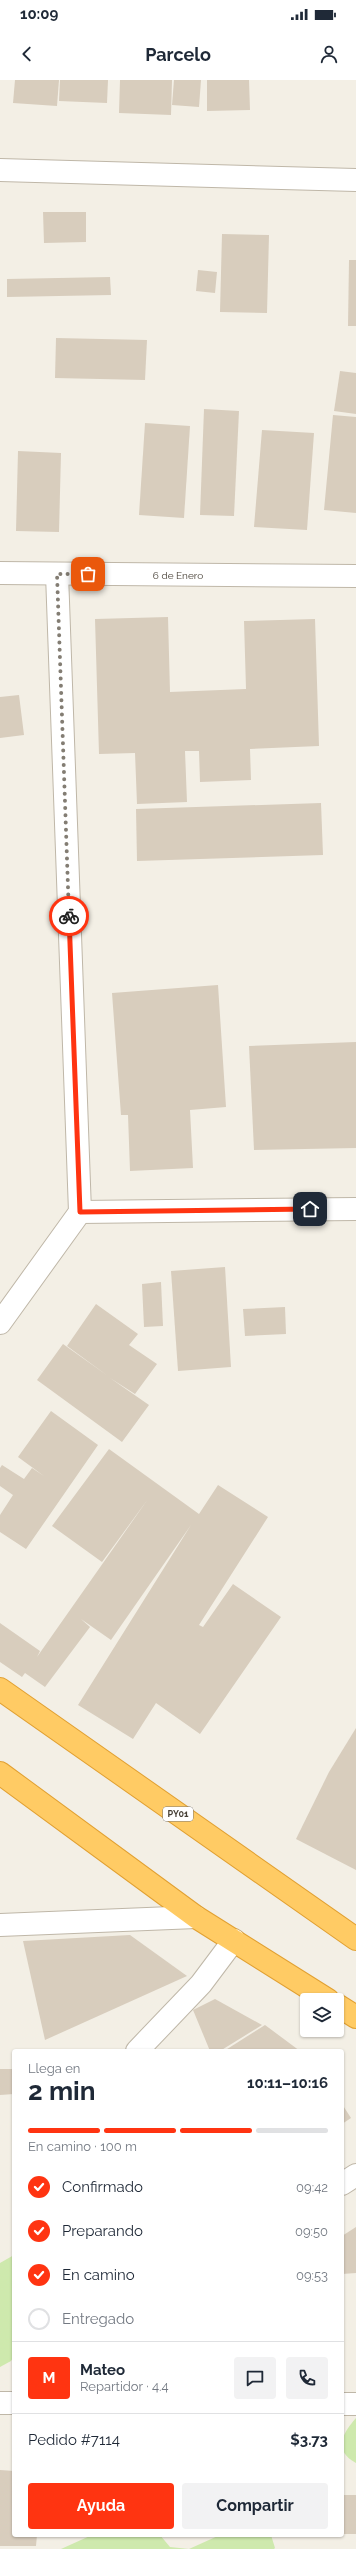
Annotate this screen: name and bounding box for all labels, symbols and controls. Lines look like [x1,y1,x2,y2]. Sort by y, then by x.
text: 10:09 [20,5,58,23]
icon: back [16,43,38,65]
icon: person [318,43,340,65]
text: Parcelo [145,44,211,65]
pin [71,557,105,591]
icon: bag [77,563,99,585]
street label: 6 de Enero [153,570,203,581]
courier [49,896,89,936]
icon: bike [58,905,80,927]
pin [293,1192,327,1226]
icon: home [299,1198,321,1220]
road number: PY01 [163,1807,193,1821]
map controls [300,1993,344,2037]
button: layers [300,1993,344,2037]
text: Llega en [28,2061,80,2076]
text: 10:11–10:16 [247,2074,328,2092]
text: 2 min [28,2076,95,2106]
text: En camino · 100 m [28,2139,137,2154]
icon: check [28,2176,50,2198]
text: Confirmado [62,2178,143,2196]
text: 09:42 [296,2180,328,2195]
icon: check [28,2220,50,2242]
text: Preparando [62,2222,143,2240]
text: 09:50 [295,2224,328,2239]
icon: check [28,2264,50,2286]
text: En camino [62,2266,135,2284]
text: 09:53 [296,2268,328,2283]
text: Entregado [62,2310,134,2328]
button: chat [234,2357,276,2399]
button: phone [286,2357,328,2399]
text: Mateo [80,2361,125,2379]
text: M [43,2369,55,2387]
text: Repartidor · 4.4 [80,2379,169,2394]
text: Pedido #7114 [28,2431,120,2449]
text: $3.73 [290,2431,328,2449]
button: Ayuda [28,2483,174,2529]
button: Compartir [182,2483,328,2529]

